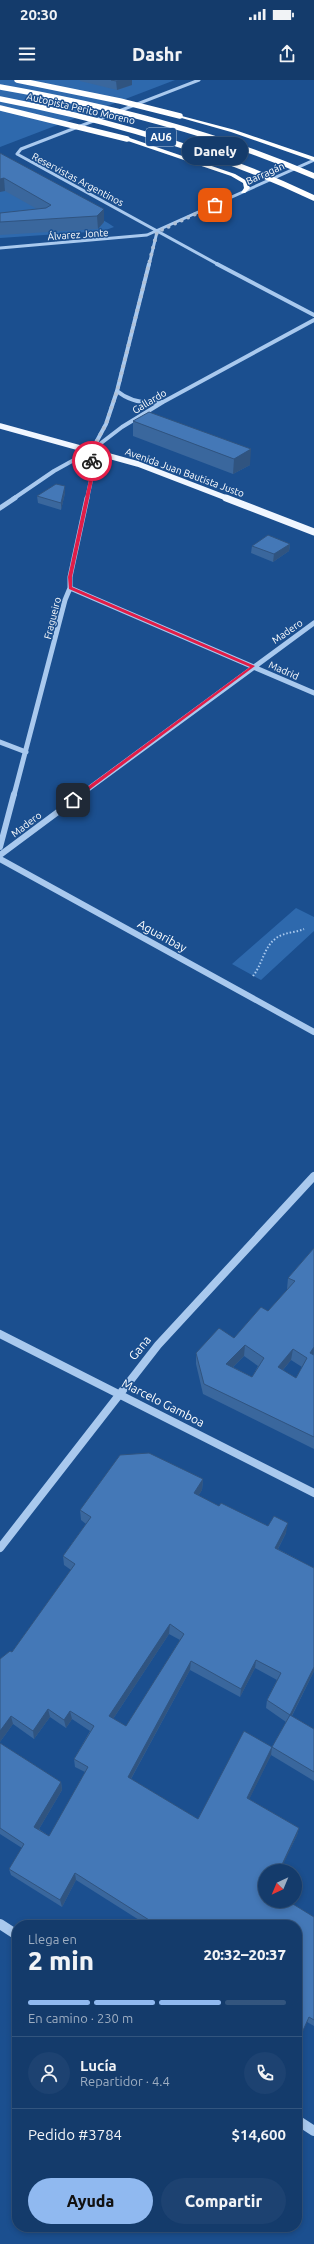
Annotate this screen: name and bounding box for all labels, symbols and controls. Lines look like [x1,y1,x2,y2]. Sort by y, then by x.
text: 20:30 [20,6,58,23]
icon: menu [16,43,38,65]
icon: share [276,43,298,65]
text: Dashr [132,44,182,64]
street label: Autopista Perito Moreno [26,91,136,126]
road number: AU6 [146,128,176,146]
callout: Danely [182,137,248,165]
text: Danely [193,144,237,158]
street label: Reservistas Argentinos [30,151,126,208]
street label: Barragán [244,160,286,187]
pin [198,188,232,222]
icon: bag [204,194,226,216]
street label: Álvarez Jonte [47,226,109,242]
street label: Gallardo [130,387,168,416]
courier [72,441,112,481]
street label: Avenida Juan Bautista Justo [124,446,246,499]
icon: bike [81,450,103,472]
street label: Fragueiro [42,596,63,640]
street label: Madero [270,617,305,646]
street label: Madrid [267,659,301,682]
pin [56,783,90,817]
icon: home [62,789,84,811]
street label: Madero [9,809,44,839]
street label: Aguaribay [135,917,189,954]
street label: Gana [126,1333,153,1362]
street label: Marcelo Gamboa [120,1376,207,1429]
north arrow [258,1864,302,1908]
map controls [258,1864,302,1908]
text: Llega en [28,1932,77,1946]
text: 2 min [28,1946,94,1975]
text: 20:32–20:37 [203,1946,286,1963]
text: En camino · 230 m [28,2011,133,2025]
button: person [28,2052,70,2094]
button: phone [244,2052,286,2094]
text: Lucía [80,2057,117,2074]
text: Repartidor · 4.4 [80,2074,170,2088]
text: Pedido #3784 [28,2126,122,2143]
text: $14,600 [232,2126,286,2143]
button: Ayuda [28,2178,153,2224]
button: Compartir [161,2178,286,2224]

